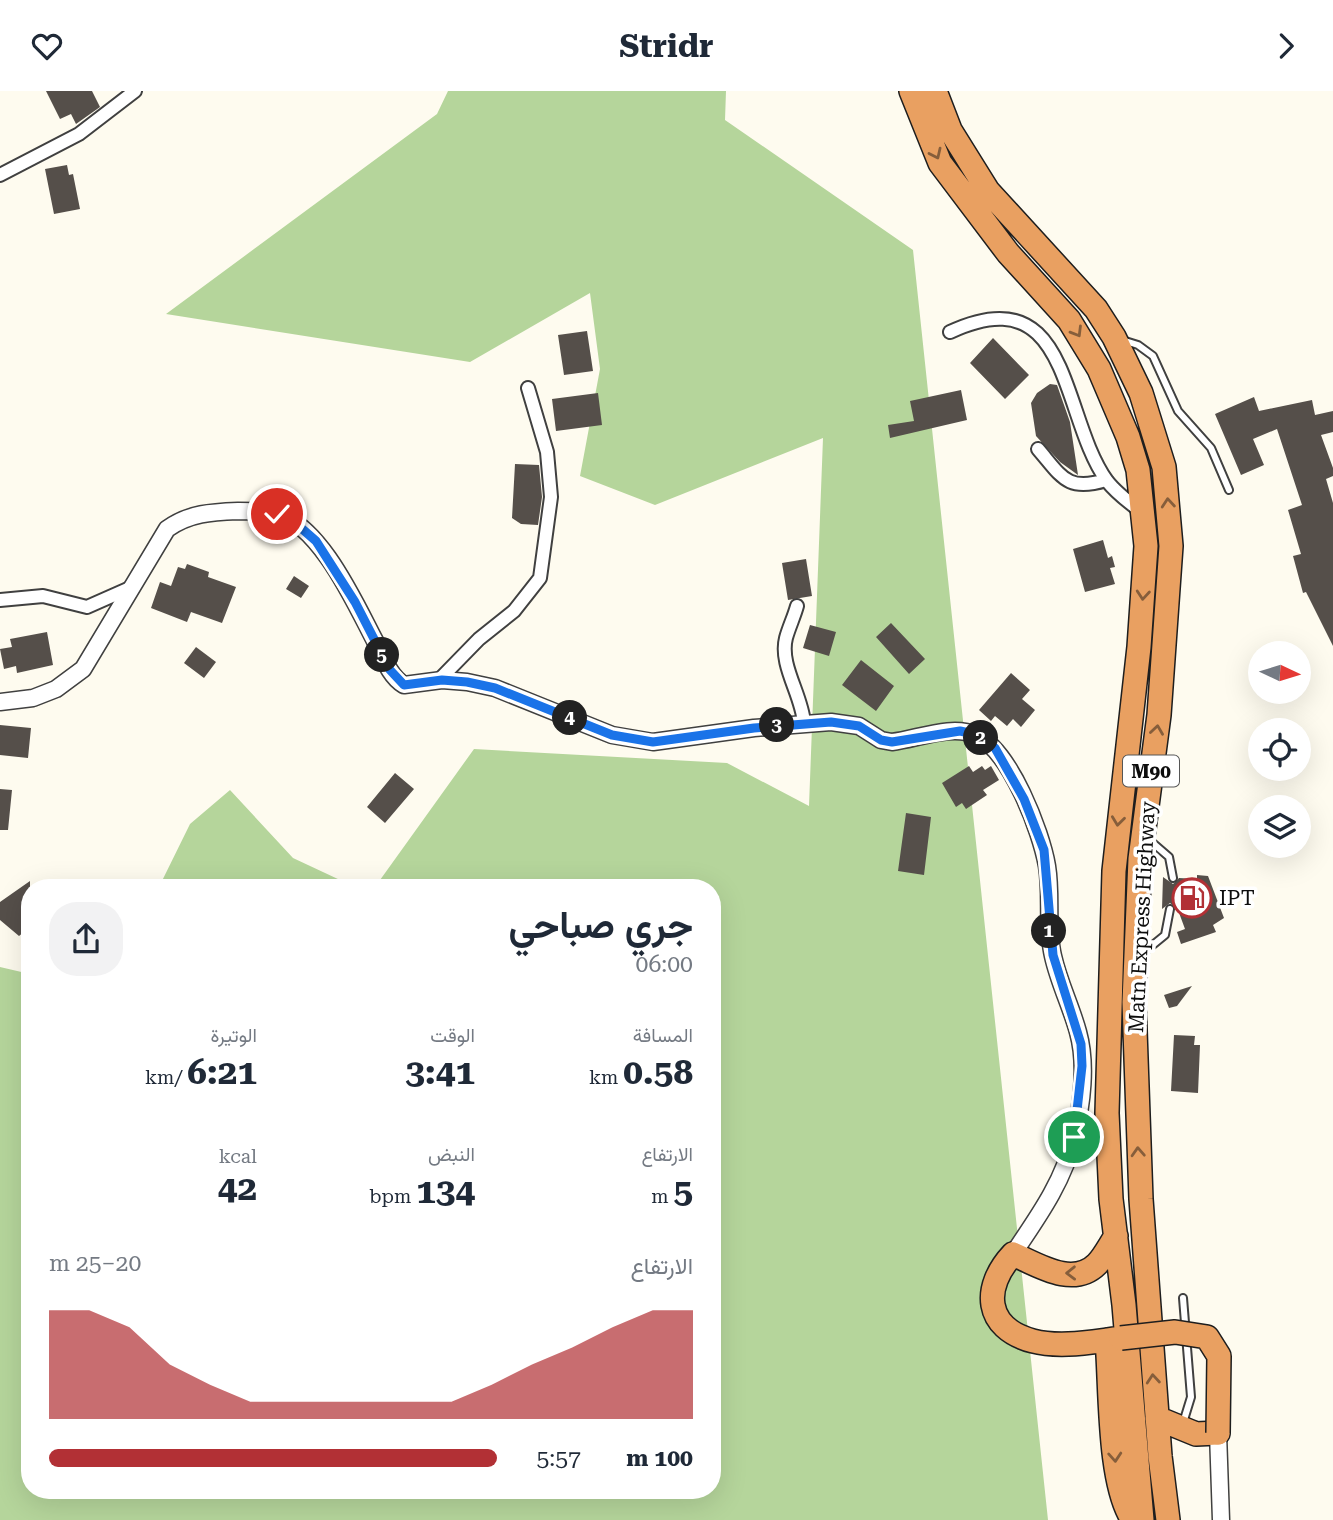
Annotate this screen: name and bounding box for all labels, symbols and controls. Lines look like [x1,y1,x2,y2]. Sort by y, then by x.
icon: heart [28,27,66,65]
text: Stridr [619,27,714,65]
icon: forward [1267,27,1305,65]
one-way arrow [928,147,942,159]
one-way arrow [1068,325,1081,338]
pin [247,484,307,544]
icon: check [258,495,296,533]
one-way arrow [1160,497,1175,509]
one-way arrow [1136,589,1151,600]
pin: 5 [364,637,400,673]
north arrow [1248,641,1311,703]
map controls [1248,641,1311,858]
text: 5 [376,643,387,666]
pin: 4 [552,701,588,735]
text: 4 [564,706,575,729]
pin: 3 [760,707,794,743]
text: 3 [771,713,782,736]
button: locate [1248,718,1311,781]
pin: 2 [964,721,998,755]
one-way arrow [1149,724,1164,736]
text: 2 [975,726,986,749]
road number: M90 [1123,755,1179,786]
button: layers [1248,795,1311,858]
street label: Matn Express Highway [1124,800,1160,1033]
one-way arrow [1111,815,1126,826]
fuel station icon: IPT [1171,877,1213,919]
place label: IPT [1219,886,1255,910]
button: share [49,902,123,976]
text: جري صباحي [508,903,693,947]
pin: 1 [1032,913,1066,949]
text: 1 [1043,919,1054,942]
text: 06:00 [636,951,693,978]
text: الوتيرة [211,1024,257,1047]
text: الوقت [430,1024,475,1047]
text: المسافة [633,1024,693,1047]
text: 6:21 [187,1052,257,1093]
text: 3:41 [405,1052,475,1093]
text: 0.58 [623,1052,693,1093]
text: /km [145,1066,187,1089]
text: km [589,1066,623,1089]
pin [1044,1107,1104,1167]
icon: arrive [1055,1118,1093,1156]
text: النبض [428,1143,475,1166]
text: الارتفاع [641,1143,693,1166]
text: kcal [219,1145,257,1168]
one-way arrow [1131,1146,1146,1157]
text: 42 [218,1168,257,1209]
text: 134 [416,1171,475,1212]
text: 5 [673,1171,693,1212]
text: bpm [369,1185,416,1208]
text: m [651,1185,673,1208]
text: 20–25 m [49,1250,141,1277]
text: الارتفاع [631,1253,693,1280]
one-way arrow [1065,1265,1076,1281]
one-way arrow [1146,1373,1161,1384]
text: 5:57 [536,1445,581,1472]
text: 100 m [626,1445,693,1472]
one-way arrow [1108,1452,1123,1463]

